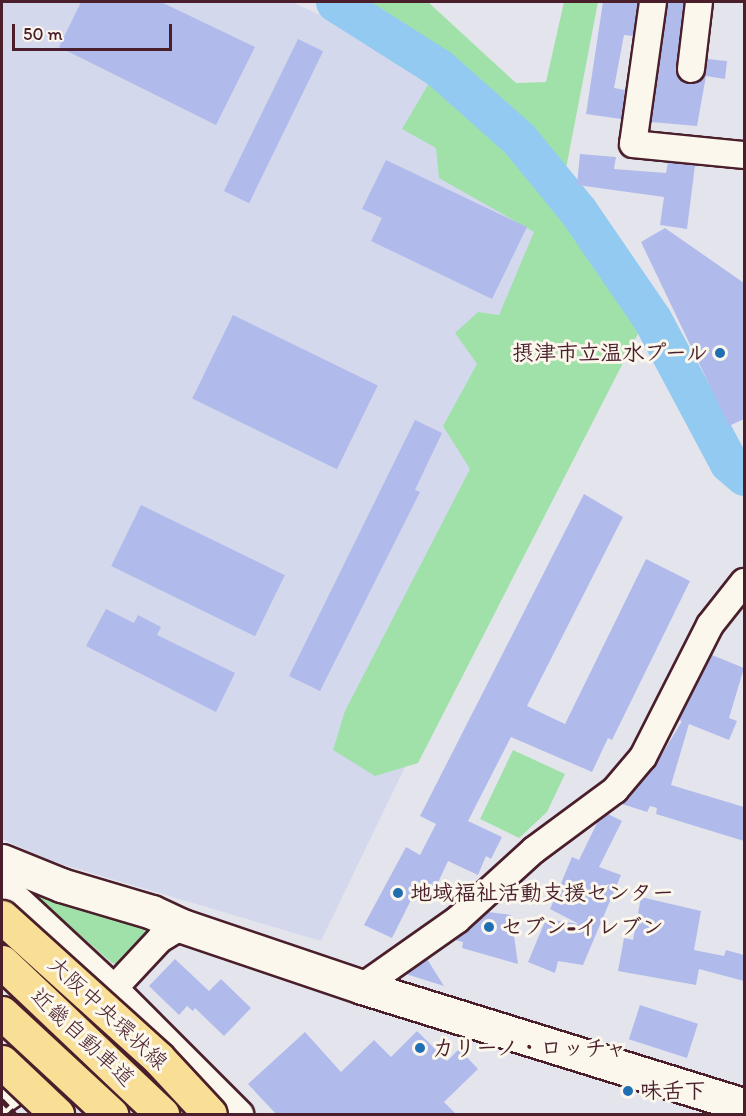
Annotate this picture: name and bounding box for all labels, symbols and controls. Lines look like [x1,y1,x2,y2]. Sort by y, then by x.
scale bar [15,12,176,50]
text: 50 m [23,23,63,45]
place label: 摂津市立温水プール [511,340,708,366]
marker: 摂津市立温水プール [713,346,727,360]
place label: 地域福祉活動支援センター [410,880,674,906]
marker: 地域福祉活動支援センター [391,886,405,900]
place label: セブン-イレブン [501,914,664,940]
marker: セブン-イレブン [482,920,496,934]
street label: 大阪中央環状線 [43,951,173,1075]
street label: 近畿自動車道 [26,982,140,1092]
place label: カリーノ・ロッチャ [432,1035,630,1061]
marker: カリーノ・ロッチャ [413,1041,427,1055]
place label: 味舌下 [640,1078,706,1104]
marker: 味舌下 [621,1084,635,1098]

